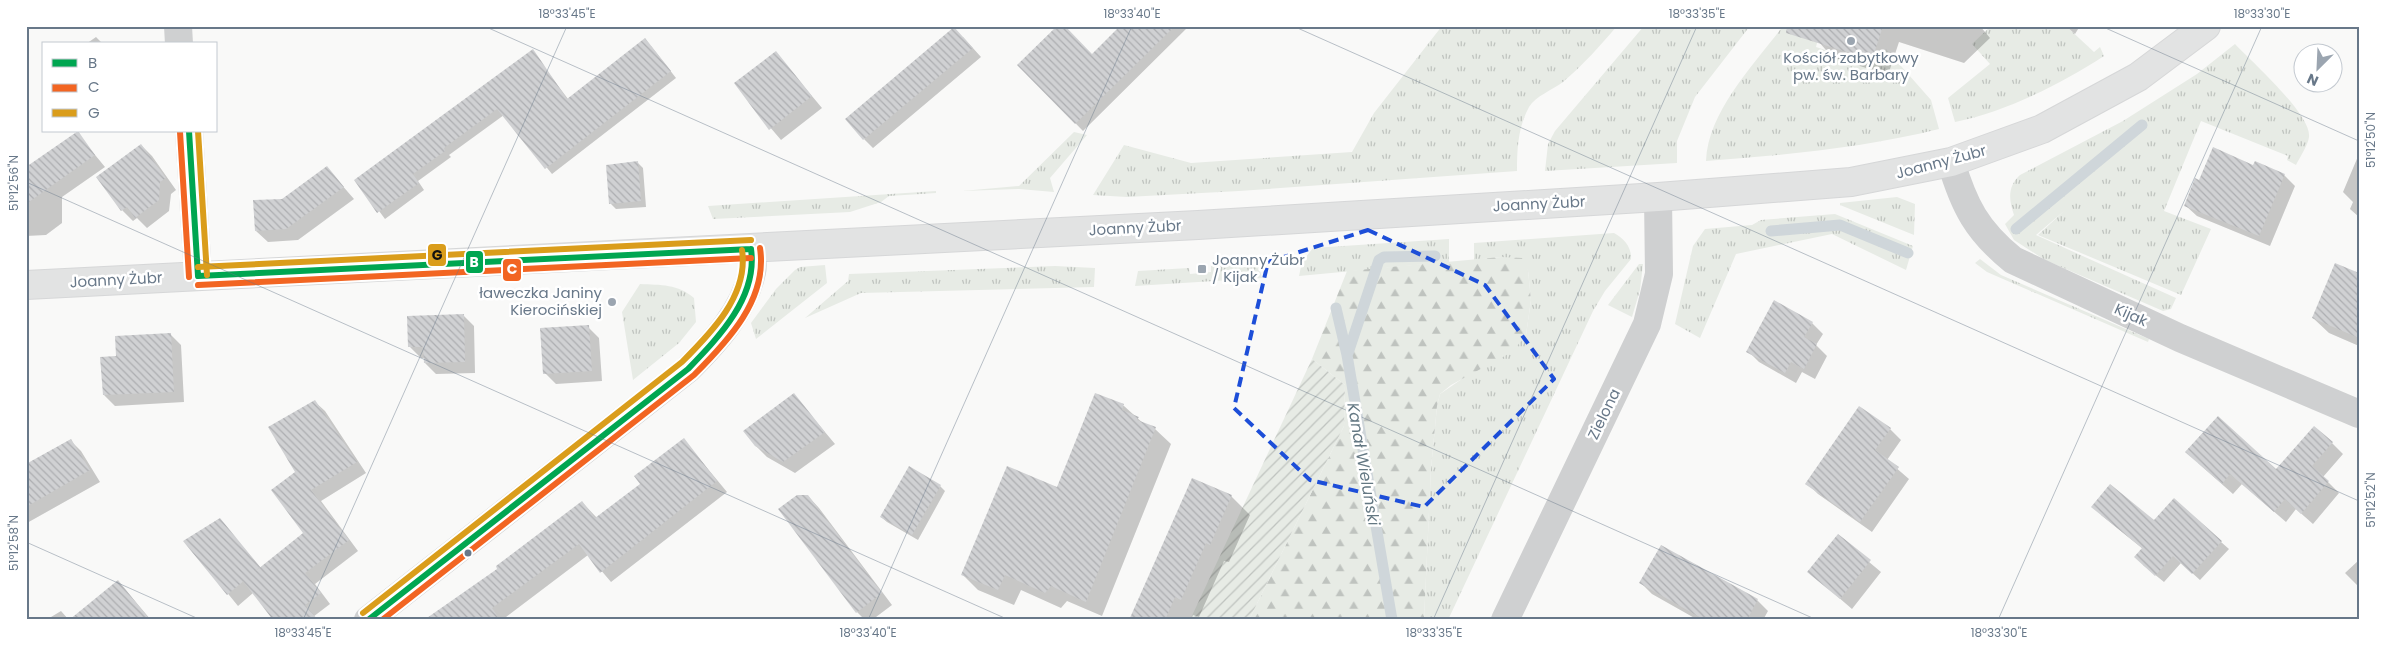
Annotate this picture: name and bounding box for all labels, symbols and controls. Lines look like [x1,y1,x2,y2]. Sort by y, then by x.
text: 18°33'45"E [538,5,596,22]
text: 18°33'40"E [1103,5,1161,22]
text: 18°33'35"E [1669,5,1725,22]
text: 18°33'30"E [2234,5,2290,22]
marker: Kościół zabytkowy pw. św. Barbary [1845,35,1857,47]
legend [42,42,218,132]
north arrow [2292,42,2342,92]
place label: Kościół zabytkowy pw. św. Barbary [1783,47,1919,85]
text: B [88,52,97,73]
text: N [2304,69,2322,91]
text: C [88,76,100,97]
text: G [88,102,100,123]
text: 51°12'50"N [2362,112,2379,168]
street label: Joanny Żubr [1893,139,1989,184]
text: 51°12'56"N [5,155,22,211]
street label: Joanny Żubr [1492,191,1586,216]
street label: Joanny Żubr [1088,215,1182,240]
line badge: G [427,243,447,267]
text: G [432,245,443,265]
place label: Joanny Żubr / Kijak [1212,249,1305,287]
line badge: B [465,250,484,274]
text: B [469,252,479,272]
line badge: C [502,258,522,282]
text: C [507,259,518,279]
marker: Joanny Żubr / Kijak [1196,263,1208,275]
street label: Joanny Żubr [69,267,163,292]
place label: ławeczka Janiny Kierocińskiej [479,282,603,320]
marker: ławeczka Janiny Kierocińskiej [606,296,618,308]
street label: Kijak [2111,298,2151,331]
street label: Zielona [1582,385,1625,443]
water label: Kanał Wieluński [1341,401,1386,529]
text: 51°12'52"N [2362,472,2379,528]
text: 51°12'58"N [5,515,22,571]
unlabelled marker [463,548,473,558]
text: 18°33'45"E [274,624,332,641]
text: 18°33'40"E [839,624,897,641]
text: 18°33'35"E [1406,624,1462,641]
text: 18°33'30"E [1971,624,2027,641]

